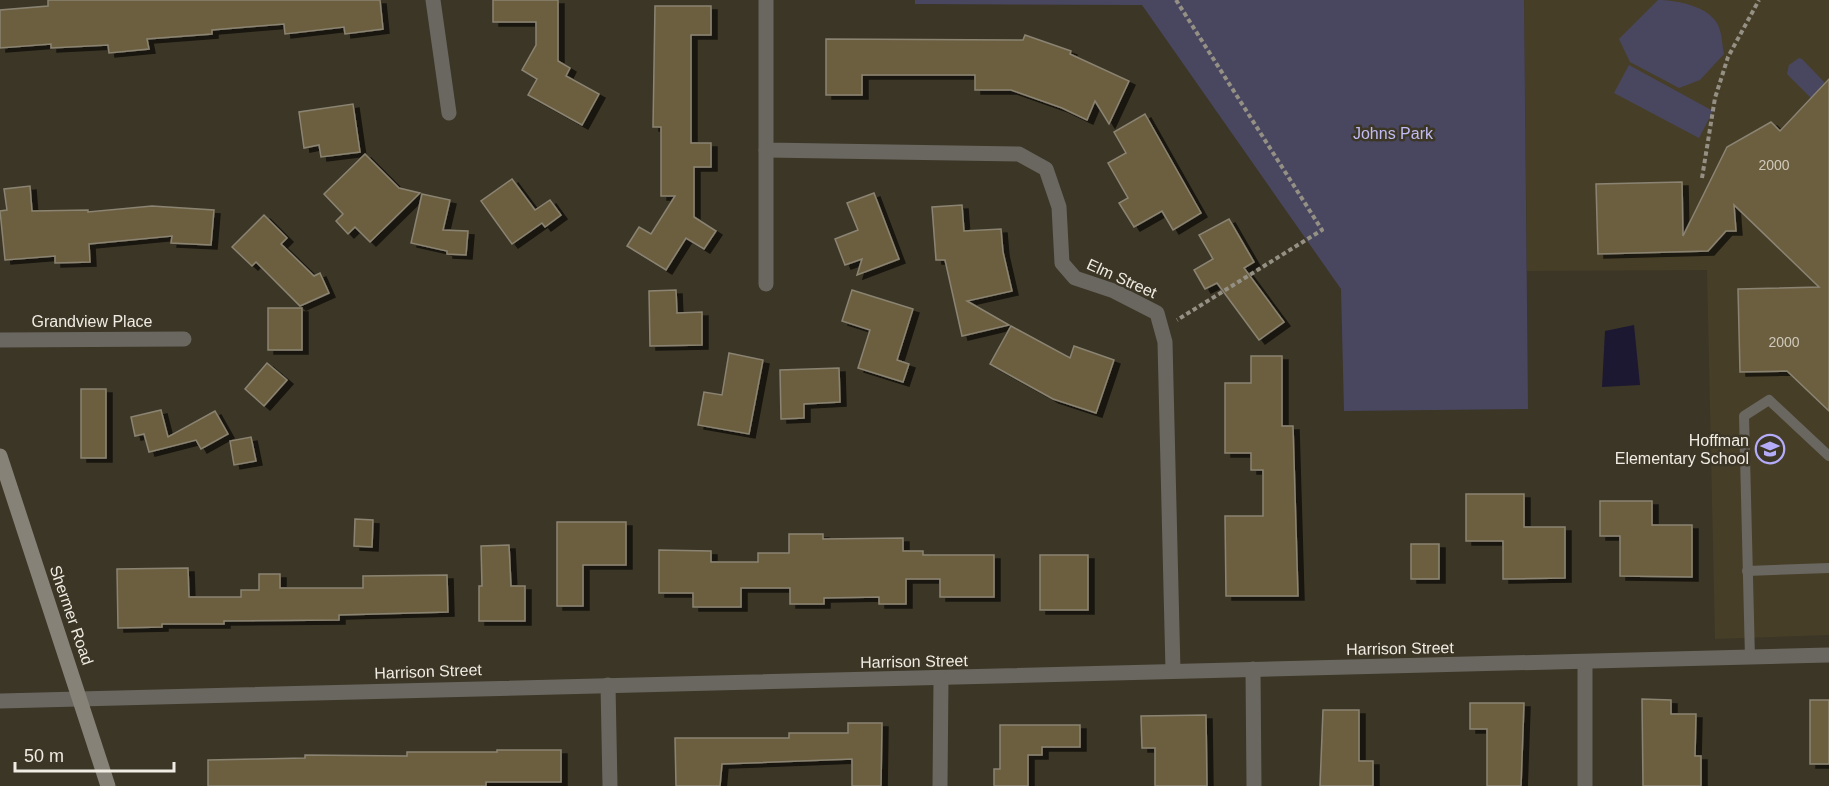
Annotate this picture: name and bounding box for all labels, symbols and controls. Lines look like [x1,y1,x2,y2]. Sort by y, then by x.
park label: Johns Park [1353,125,1434,142]
house number: 2000 [1758,157,1790,173]
street label: Elm Street [1084,256,1160,302]
street label: Grandview Place [32,313,153,330]
house number: 2000 [1768,334,1800,350]
place label: Hoffman Elementary School [1615,432,1749,467]
school or university icon: Hoffman Elementary School [1754,433,1786,465]
street label: Shermer Road [47,563,97,667]
street label: Harrison Street [1346,639,1455,658]
street label: Harrison Street [860,652,969,671]
street label: Harrison Street [374,661,483,682]
scale bar [15,735,174,773]
text: 50 m [24,746,64,766]

